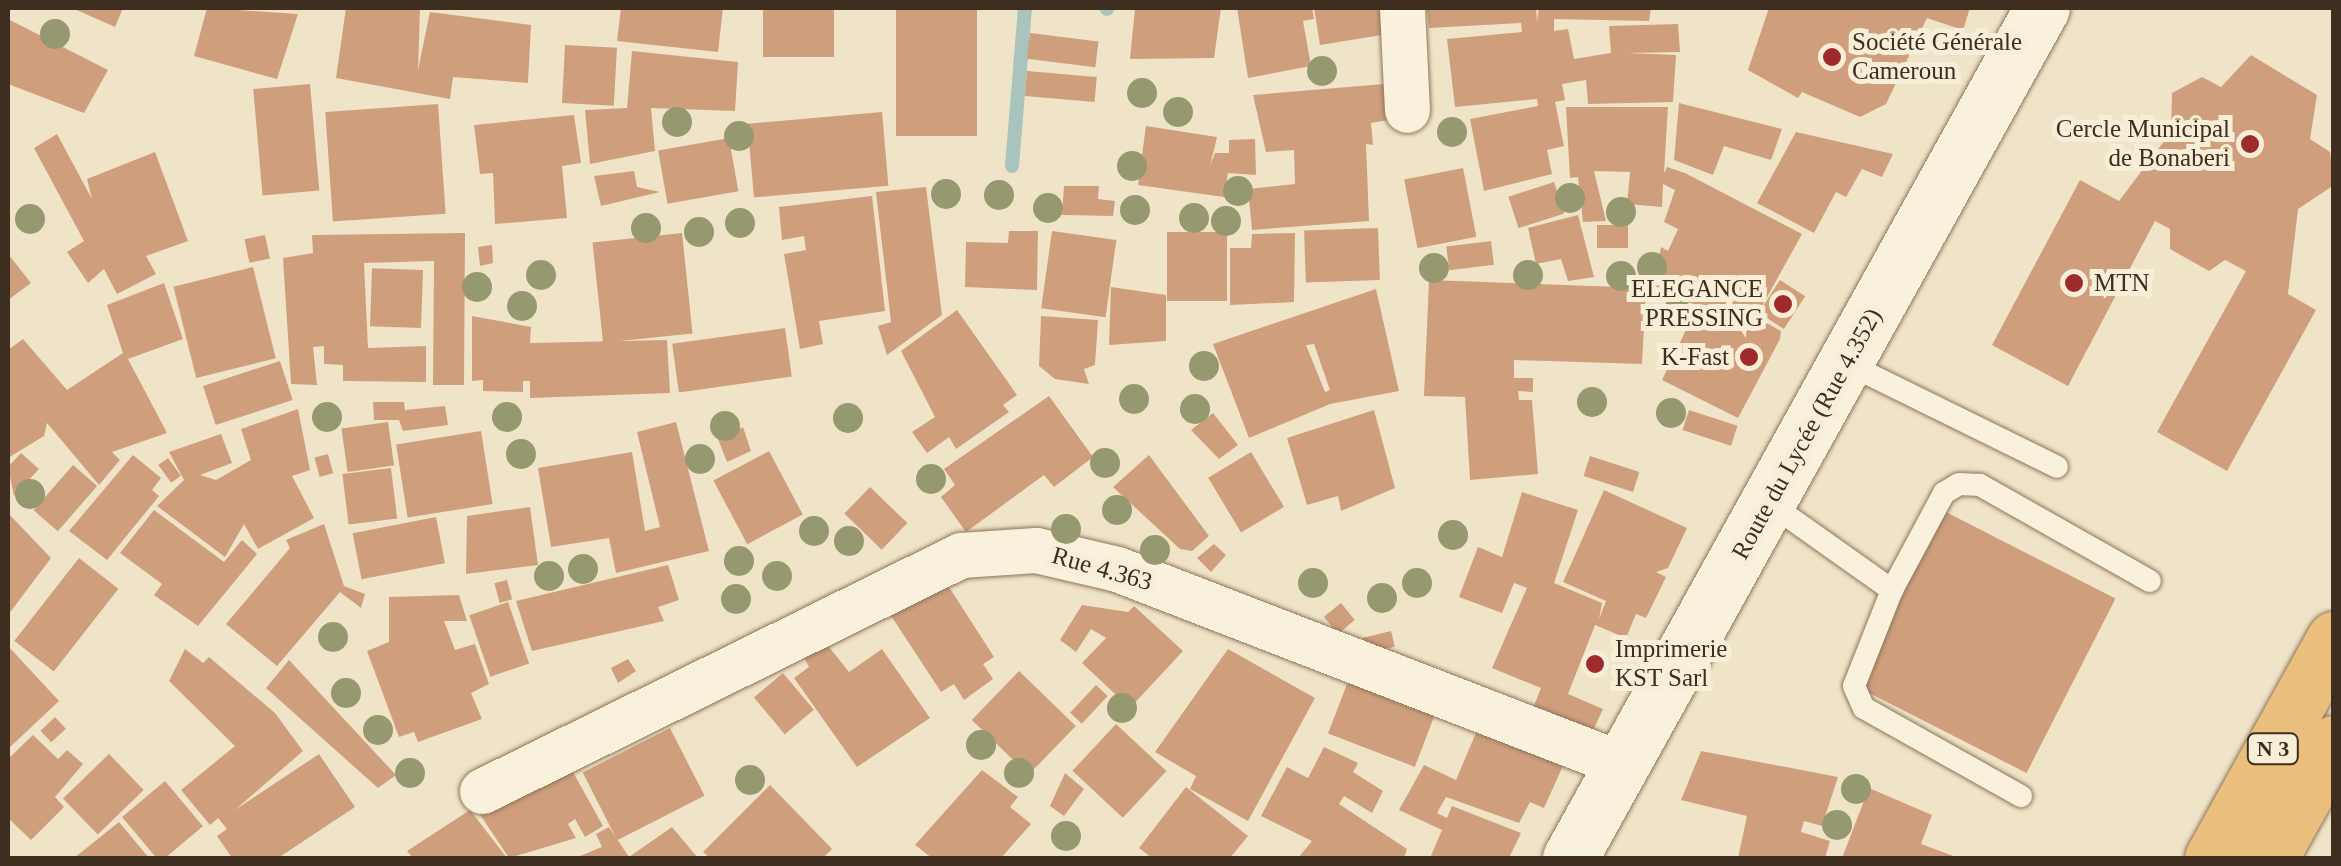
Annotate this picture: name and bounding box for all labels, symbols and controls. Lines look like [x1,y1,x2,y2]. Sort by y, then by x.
place label: Société Générale Cameroun [1852,28,2022,87]
marker: Société Générale Cameroun [1821,46,1843,68]
place label: Cercle Municipal de Bonaberi [2056,115,2230,174]
marker: Cercle Municipal de Bonaberi [2239,133,2261,155]
place label: MTN [2094,268,2150,298]
marker: MTN [2063,272,2085,294]
place label: ELEGANCE PRESSING [1631,275,1763,334]
marker: ELEGANCE PRESSING [1772,293,1794,315]
street label: Route du Lycée (Rue 4.352) [1725,303,1889,565]
place label: K-Fast [1661,342,1729,372]
marker: K-Fast [1738,346,1760,368]
street label: Rue 4.363 [1048,540,1156,598]
place label: Imprimerie KST Sarl [1615,635,1727,694]
marker: Imprimerie KST Sarl [1584,653,1606,675]
road number: N 3 [2246,732,2300,766]

